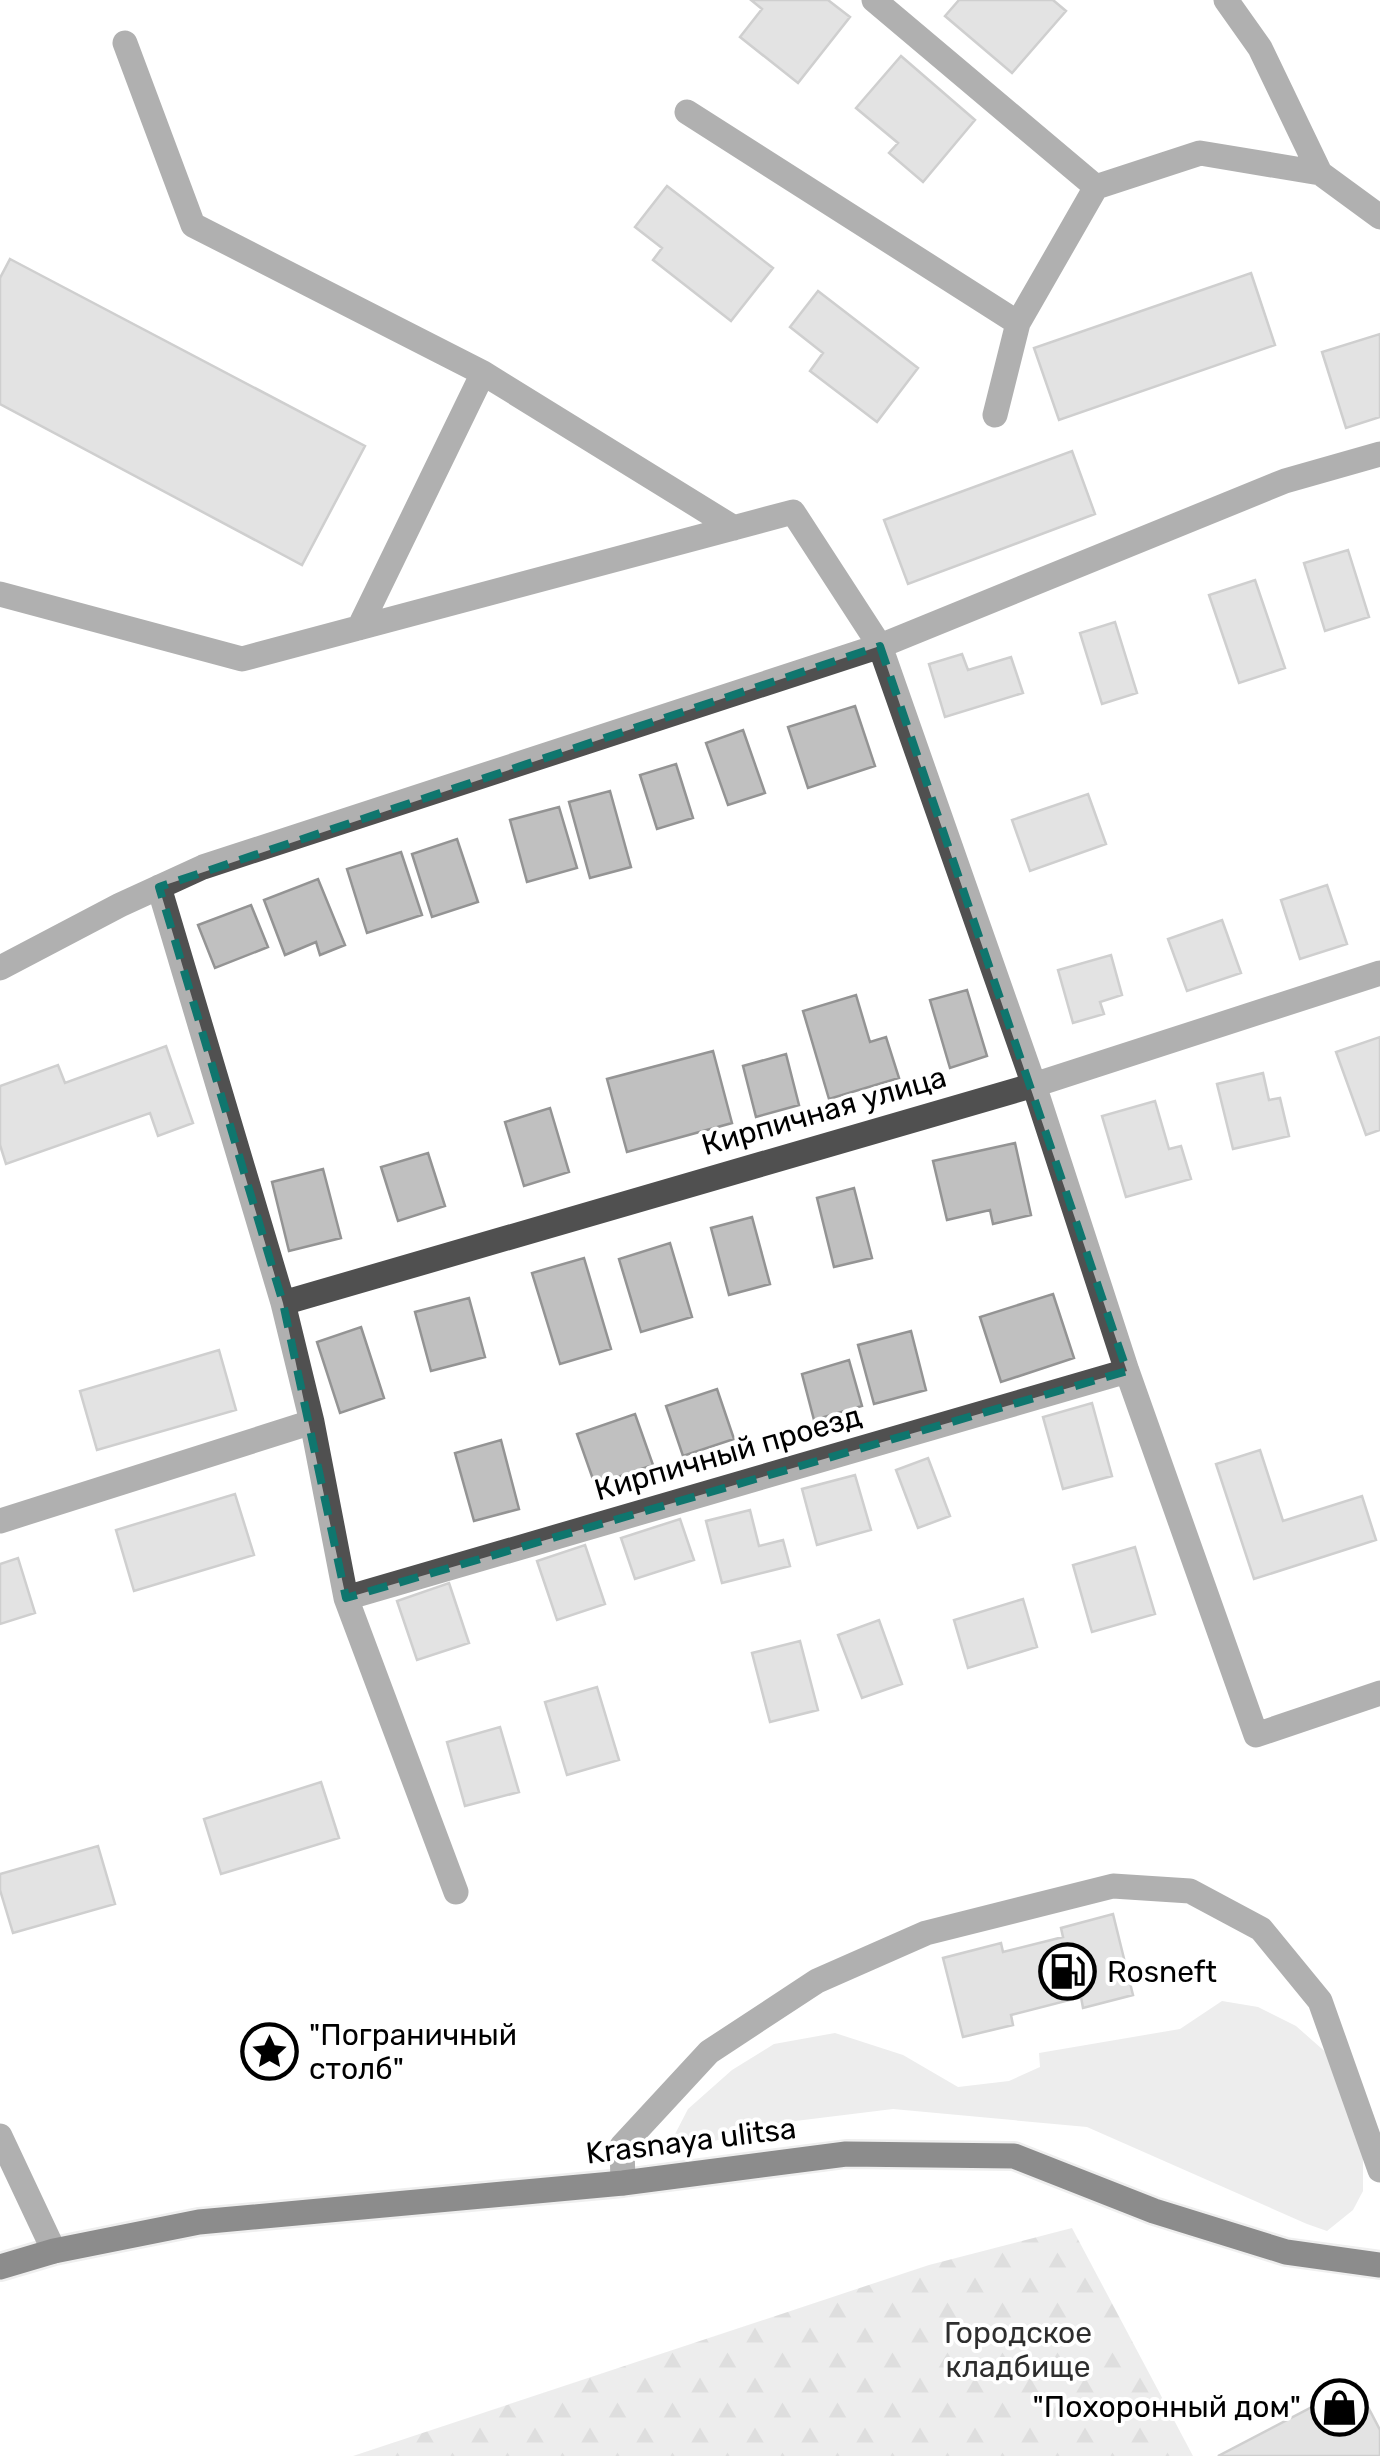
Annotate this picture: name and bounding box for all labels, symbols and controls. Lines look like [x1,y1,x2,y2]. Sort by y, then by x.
street label: Кирпичная улица [698,1059,950,1163]
street label: Кирпичный проезд [590,1398,866,1508]
fuel station icon: Rosneft [1038,1942,1098,2002]
place label: Rosneft [1107,1954,1217,1990]
place label: "Пограничный столб" [309,2017,517,2087]
place icon: "Пограничный столб" [240,2022,300,2082]
street label: Krasnaya ulitsa [584,2110,798,2172]
park label: Городское кладбище [944,2315,1092,2385]
shop icon: "Похоронный дом" [1310,2377,1370,2437]
place label: "Похоронный дом" [1033,2389,1301,2425]

